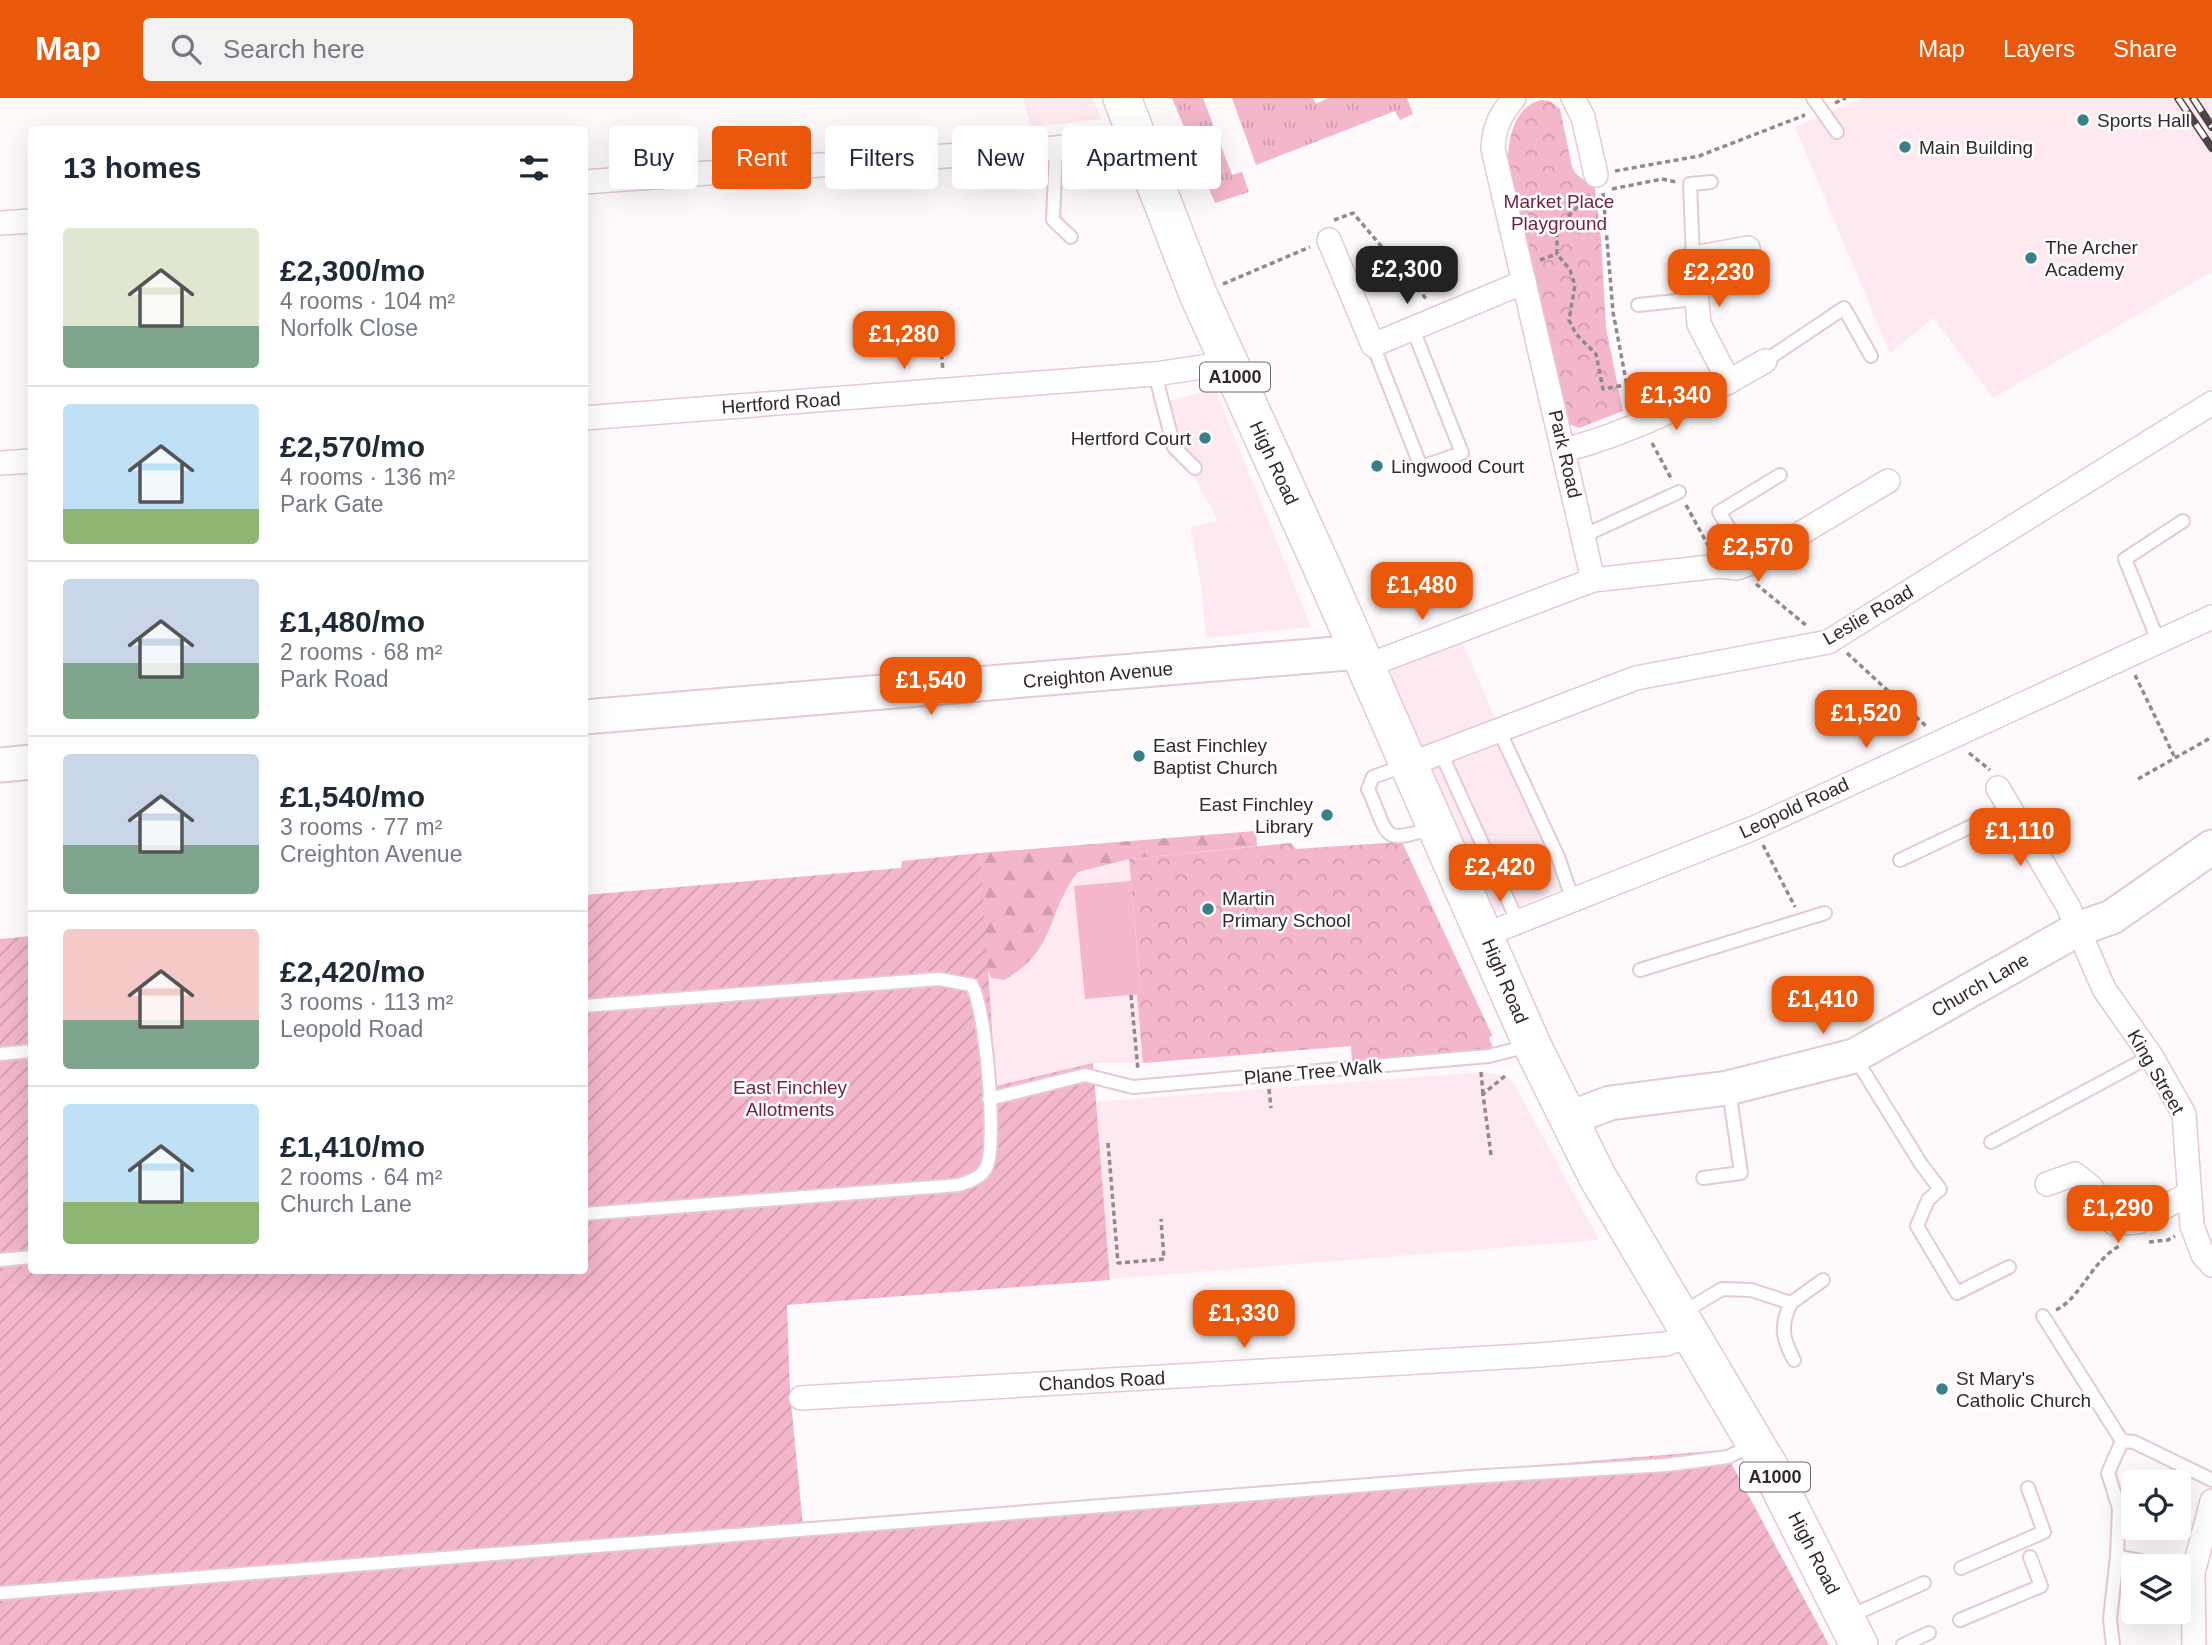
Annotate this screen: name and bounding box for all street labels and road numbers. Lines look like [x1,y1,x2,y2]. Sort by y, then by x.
road number: A1000 [1200,362,1270,391]
street label: Hertford Road [721,388,841,418]
street label: Park Road [1545,408,1585,500]
street label: High Road [1246,418,1302,508]
street label: Leslie Road [1819,581,1917,649]
street label: Creighton Avenue [1022,658,1174,692]
street label: Leopold Road [1736,773,1852,843]
street label: High Road [1478,936,1532,1026]
street label: Church Lane [1928,949,2032,1021]
street label: King Street [2123,1026,2189,1119]
street label: Plane Tree Walk [1243,1055,1383,1089]
street label: Chandos Road [1038,1367,1166,1395]
road number: A1000 [1740,1462,1810,1492]
street label: High Road [1784,1508,1844,1598]

